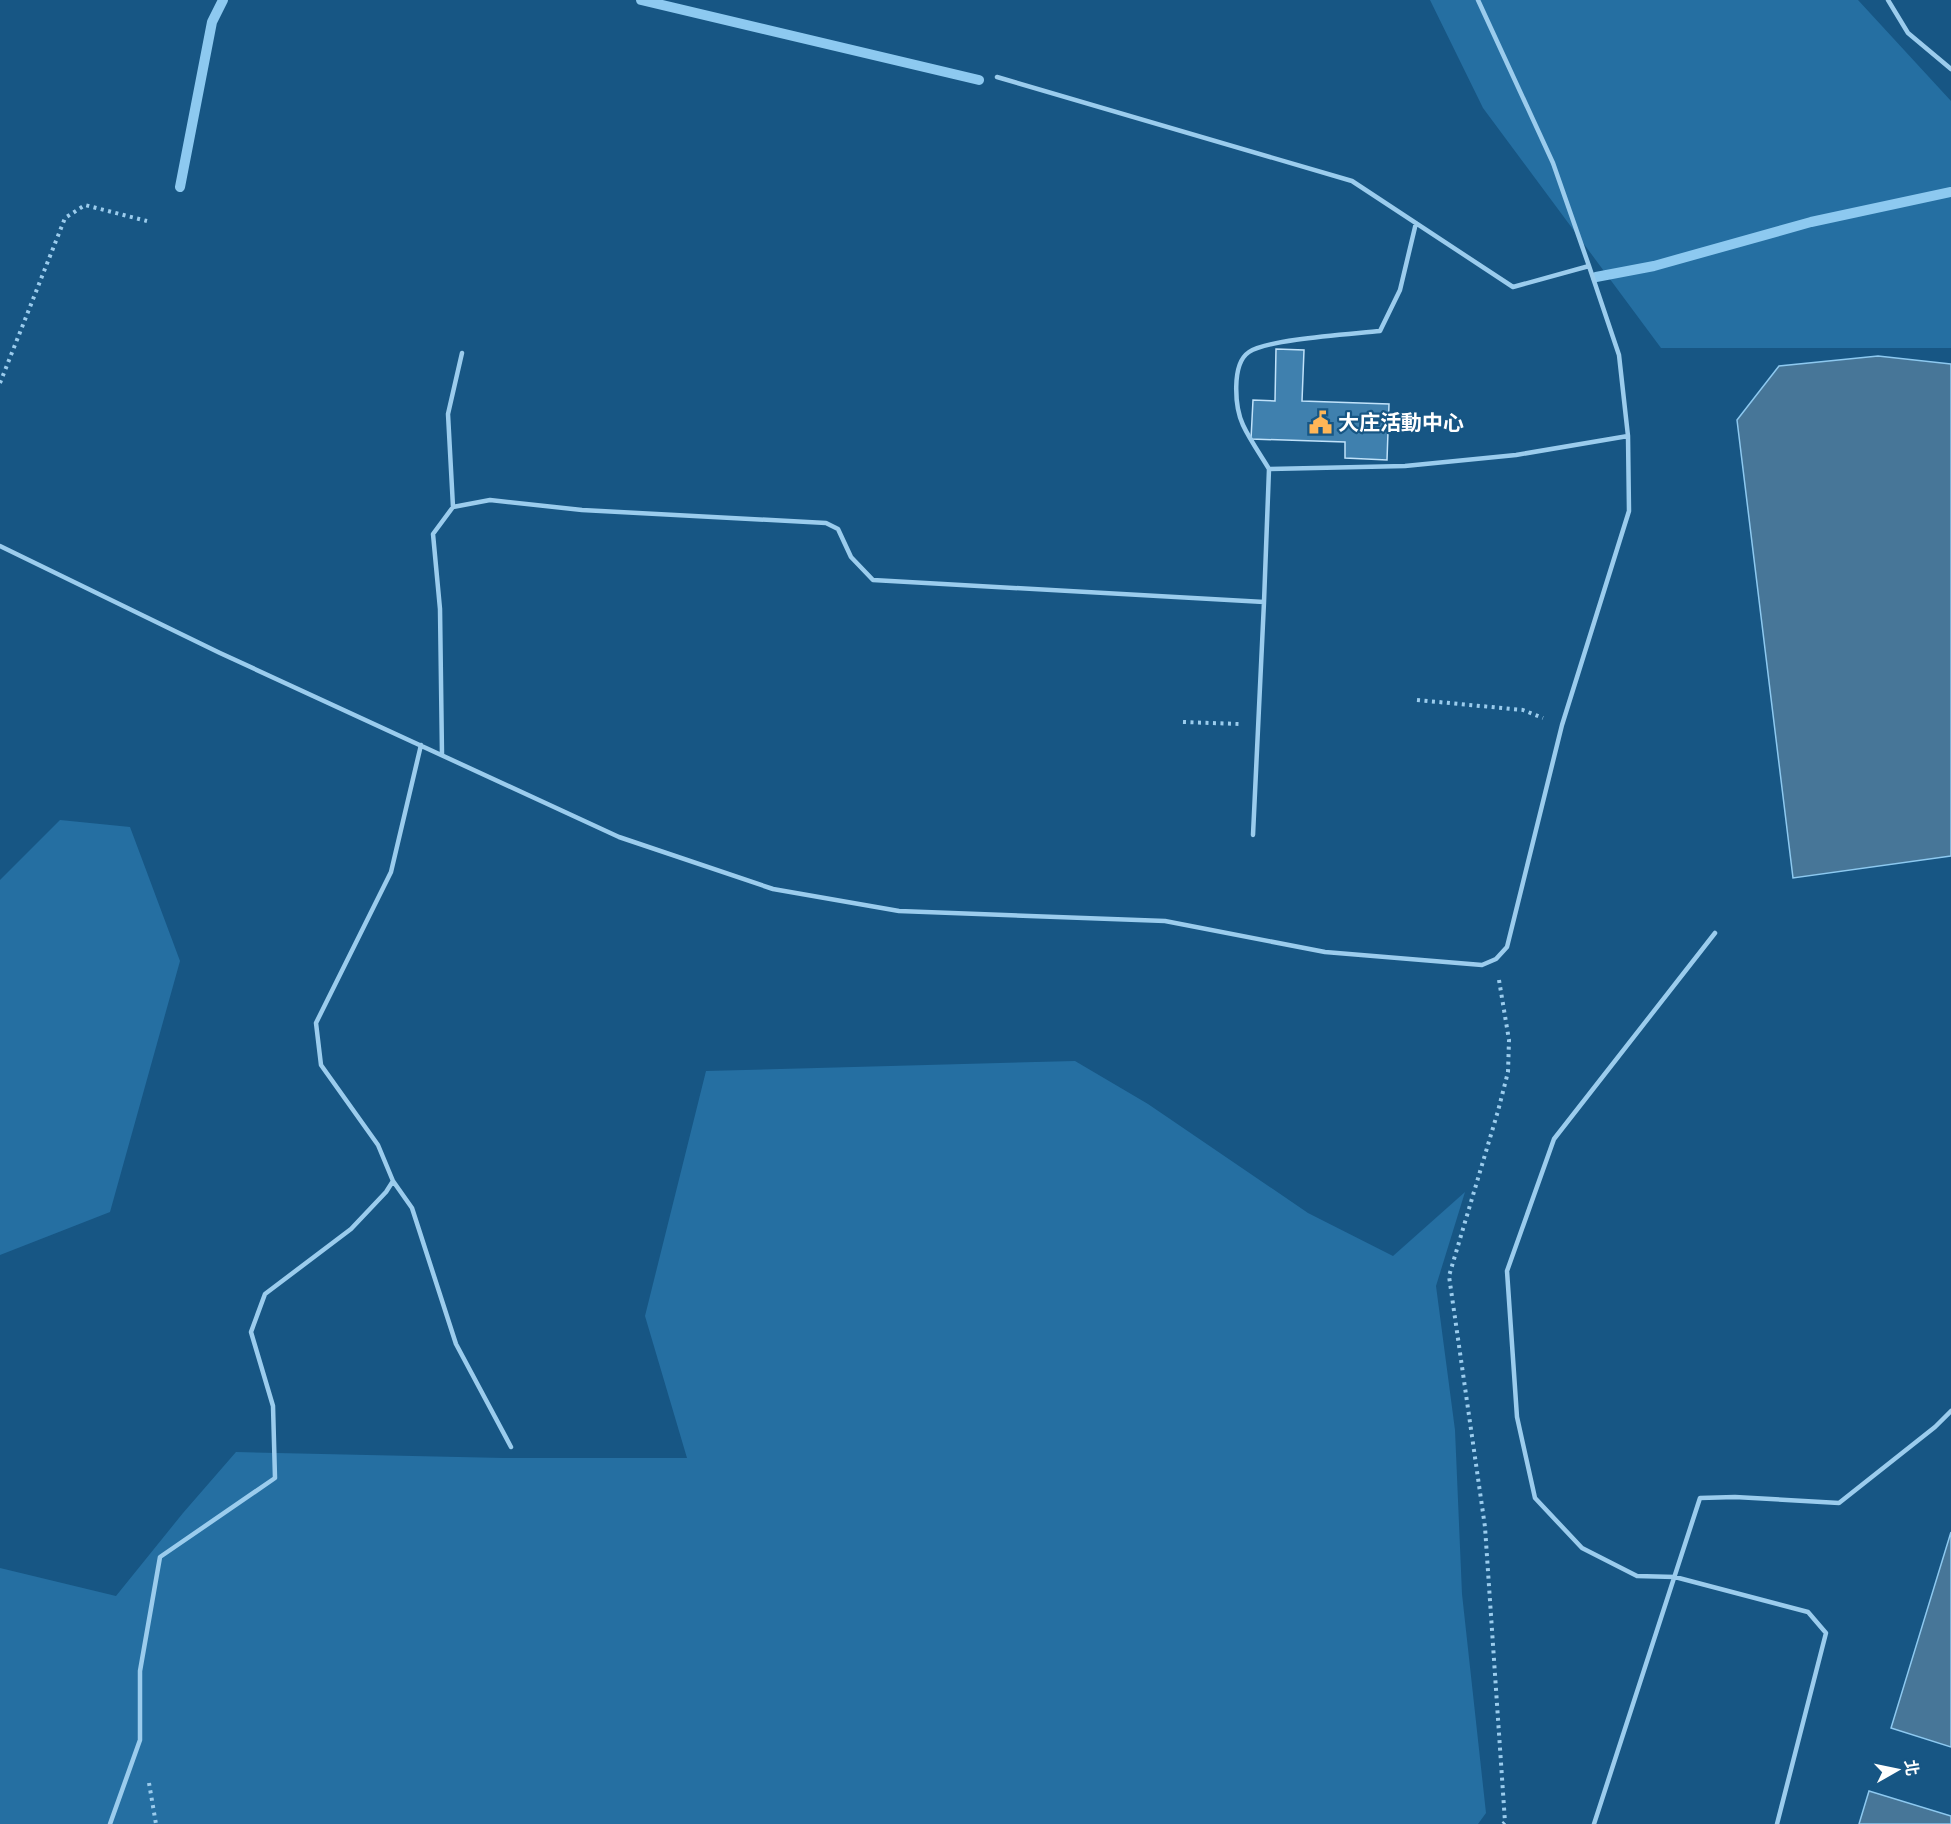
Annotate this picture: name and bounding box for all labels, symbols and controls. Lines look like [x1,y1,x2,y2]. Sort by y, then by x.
place label: 大庄活動中心 [1338,406,1464,438]
public building icon: 大庄活動中心 [1307,409,1333,435]
north arrow [1867,1740,1927,1800]
text: 北 [1899,1758,1925,1777]

